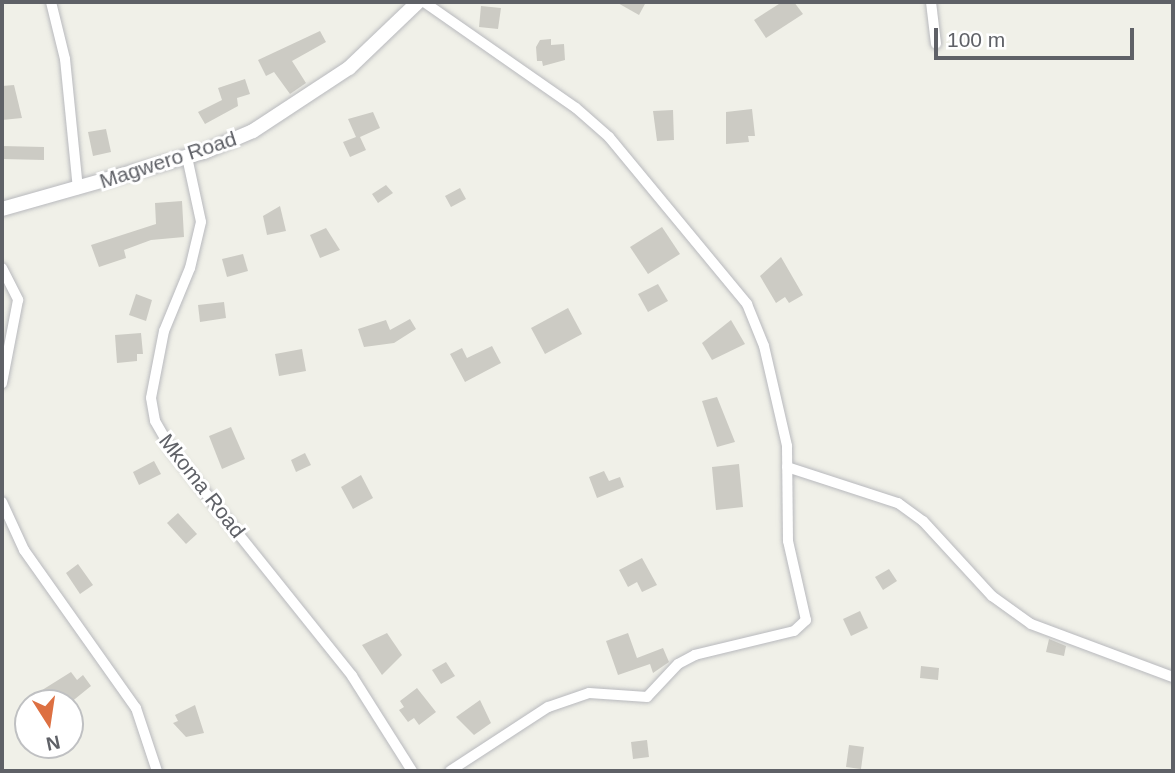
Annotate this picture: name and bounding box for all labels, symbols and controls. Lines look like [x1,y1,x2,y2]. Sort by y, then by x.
scale bar [937,14,1136,58]
text: 100 m [947,28,1005,51]
street label: Magwero Road [96,126,240,194]
street label: Mkoma Road [154,429,250,543]
north arrow [14,689,84,759]
text: N [44,731,62,755]

